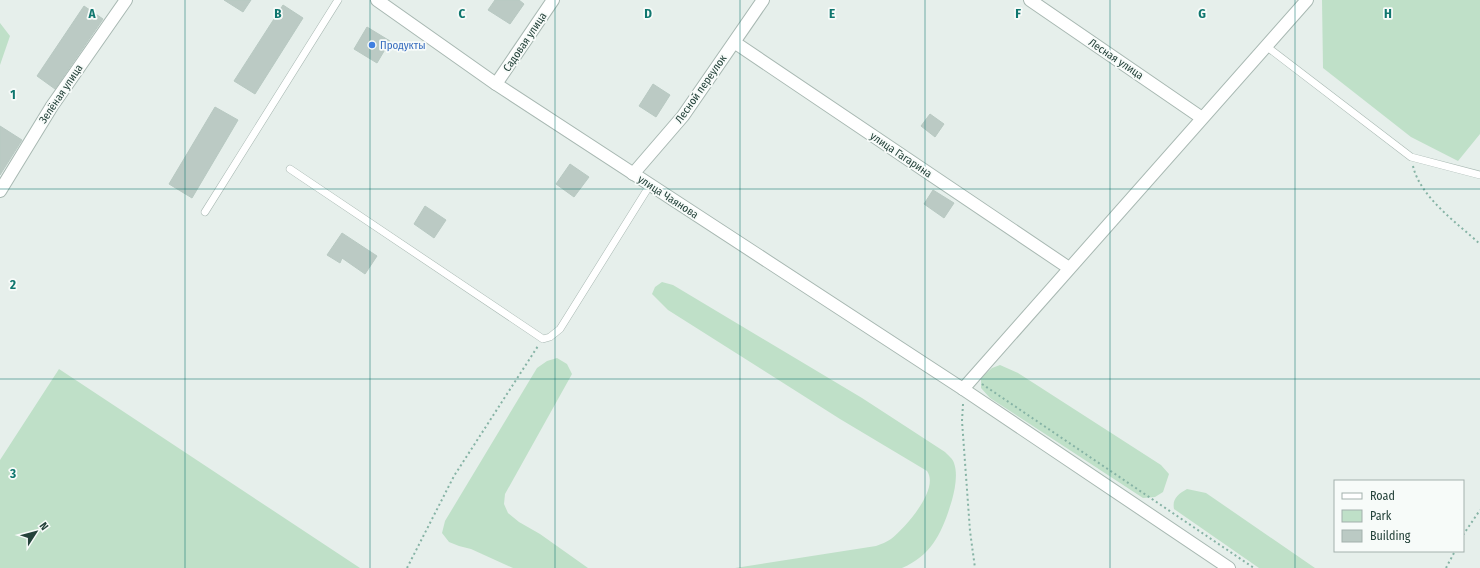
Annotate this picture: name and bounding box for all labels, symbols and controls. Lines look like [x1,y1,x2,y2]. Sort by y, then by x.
text: A [87,6,96,21]
text: B [274,6,282,21]
text: C [459,6,466,21]
text: D [644,6,652,21]
text: E [829,6,835,21]
text: F [1015,6,1021,21]
text: G [1198,6,1206,21]
text: H [1384,6,1392,21]
street label: Садовая улица [500,10,550,74]
street label: Лесная улица [1086,36,1146,82]
place label: Продукты [380,39,426,52]
marker: Продукты [367,40,377,50]
street label: Лесной переулок [673,52,730,126]
street label: Зелёная улица [36,62,86,126]
text: 1 [10,87,16,102]
street label: улица Гагарина [868,130,934,180]
street label: улица Чаянова [635,173,701,221]
text: 2 [9,277,16,292]
text: 3 [9,466,16,481]
legend [1334,480,1464,552]
text: Road [1370,489,1395,503]
text: Park [1370,509,1392,523]
north arrow [16,512,56,552]
text: N [36,520,51,533]
text: Building [1370,529,1411,543]

